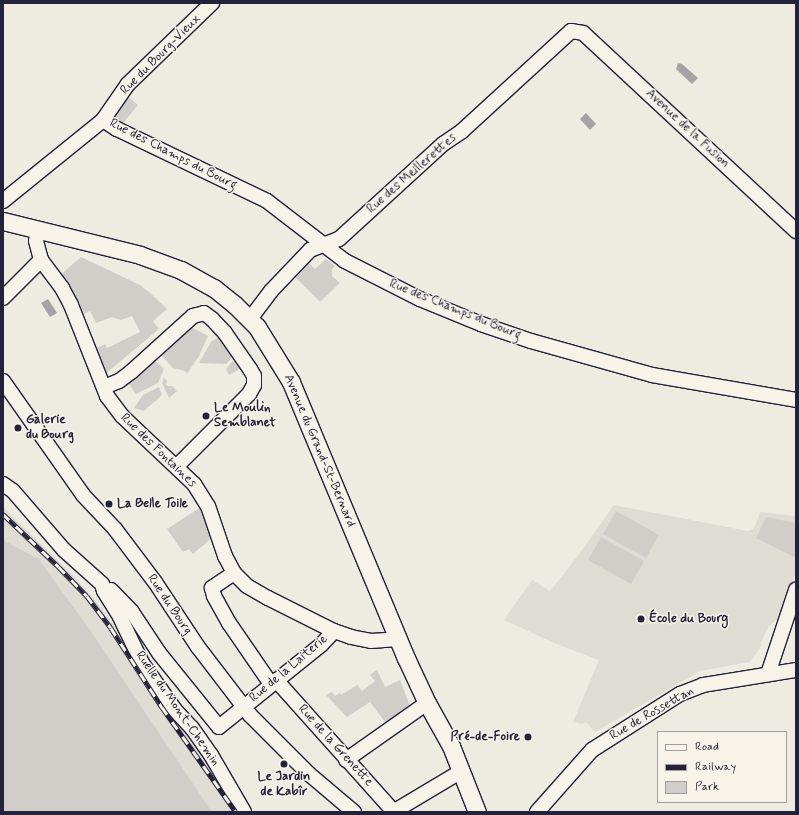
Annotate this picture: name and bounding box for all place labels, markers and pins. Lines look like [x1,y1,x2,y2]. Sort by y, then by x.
place label: Le Moulin Semblanet [214,401,276,432]
marker: Le Moulin Semblanet [201,411,211,421]
place label: Galerie du Bourg [26,413,72,444]
marker: Galerie du Bourg [13,423,23,433]
place label: La Belle Toile [117,496,189,512]
marker: La Belle Toile [104,499,114,509]
place label: École du Bourg [649,611,726,627]
marker: École du Bourg [636,614,646,624]
place label: Pré-de-Foire [451,729,520,745]
marker: Pré-de-Foire [523,732,533,742]
marker: Le Jardin de Kabîr [279,759,289,769]
place label: Le Jardin de Kabîr [257,770,311,801]

